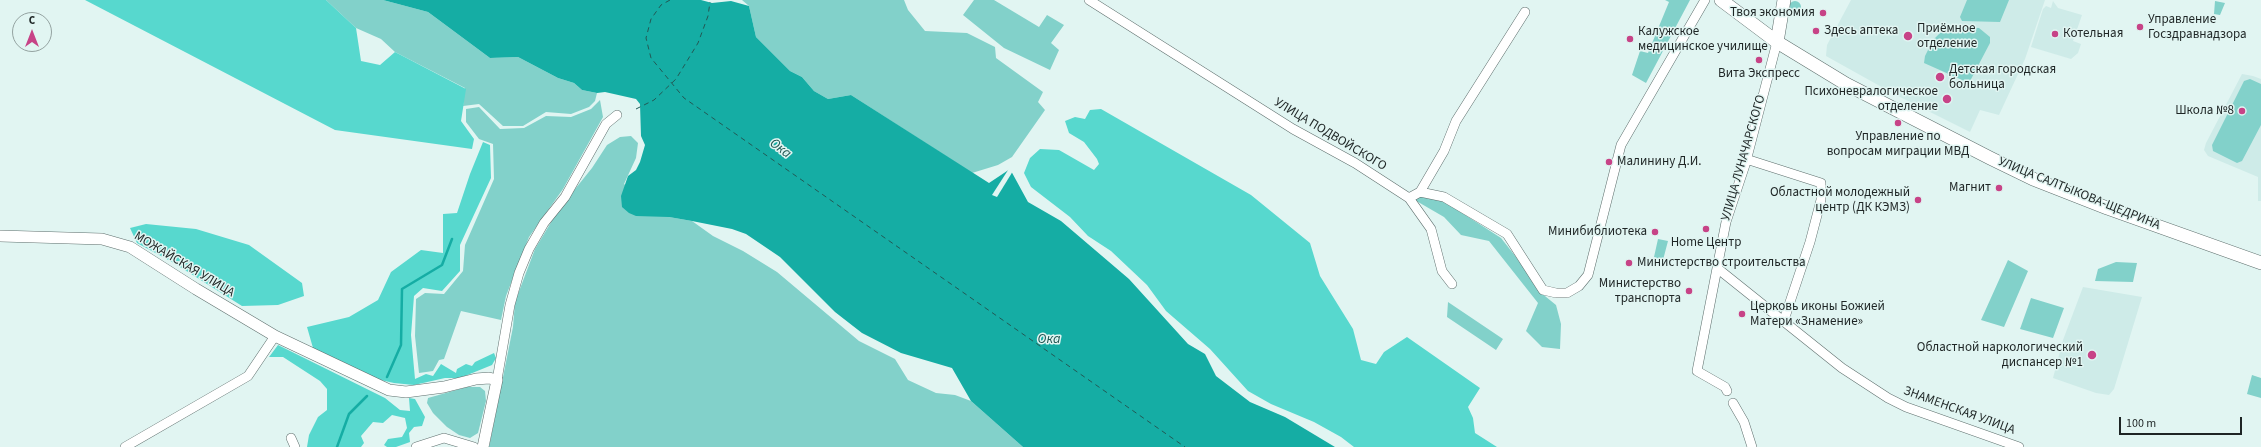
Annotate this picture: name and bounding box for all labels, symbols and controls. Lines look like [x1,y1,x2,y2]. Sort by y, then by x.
place label: Твоя экономия [1730,5,1815,21]
marker: Твоя экономия [1818,8,1828,18]
north arrow [12,12,52,52]
place label: Управление Госздравнадзора [2148,12,2247,43]
text: С [29,13,35,28]
place label: Приёмное отделение [1917,21,1977,52]
marker: Управление Госздравнадзора [2135,22,2145,32]
place label: Здесь аптека [1824,23,1898,39]
place label: Калужское медицинское училище [1638,24,1768,55]
marker: Здесь аптека [1811,26,1821,36]
place label: Котельная [2063,26,2123,42]
marker: Котельная [2050,29,2060,39]
marker: Приёмное отделение [1902,30,1914,42]
marker: Калужское медицинское училище [1625,34,1635,44]
marker: Вита Экспресс [1754,55,1764,65]
place label: Детская городская больница [1949,62,2056,93]
place label: Вита Экспресс [1718,66,1800,82]
marker: Детская городская больница [1934,71,1946,83]
place label: Психоневралогическое отделение [1804,84,1938,115]
street label: УЛИЦА ЛУНАЧАРСКОГО [1719,93,1769,223]
marker: Психоневралогическое отделение [1941,93,1953,105]
street label: УЛИЦА ПОДВОЙСКОГО [1271,95,1389,175]
place label: Школа №8 [2175,103,2234,119]
marker: Школа №8 [2237,106,2247,116]
marker: Управление по вопросам миграции МВД [1893,118,1903,128]
place label: Управление по вопросам миграции МВД [1827,129,1969,160]
water label: Ока [766,135,794,163]
place label: Малинину Д.И. [1617,154,1701,170]
street label: УЛИЦА САЛТЫКОВА-ЩЕДРИНА [1996,154,2162,234]
marker: Малинину Д.И. [1604,157,1614,167]
place label: Магнит [1949,180,1991,196]
marker: Магнит [1994,183,2004,193]
place label: Областной молодежный центр (ДК КЭМЗ) [1770,185,1910,216]
marker: Областной молодежный центр (ДК КЭМЗ) [1913,195,1923,205]
place label: Минибиблиотека [1548,224,1647,240]
marker: Home Центр [1701,224,1711,234]
marker: Минибиблиотека [1650,227,1660,237]
street label: МОЖАЙСКАЯ УЛИЦА [131,229,237,301]
place label: Home Центр [1671,235,1741,251]
place label: Министерство строительства [1637,255,1806,271]
marker: Министерство строительства [1624,258,1634,268]
place label: Министерство транспорта [1599,276,1681,307]
marker: Министерство транспорта [1684,286,1694,296]
place label: Церковь иконы Божией Матери «Знамение» [1750,299,1885,330]
marker: Церковь иконы Божией Матери «Знамение» [1737,309,1747,319]
water label: Ока [1038,332,1060,348]
place label: Областной наркологический диспансер №1 [1917,340,2083,371]
marker: Областной наркологический диспансер №1 [2086,349,2098,361]
street label: ЗНАМЕНСКАЯ УЛИЦА [1901,384,2017,438]
scale bar [2121,409,2244,435]
text: 100 m [2126,415,2156,432]

